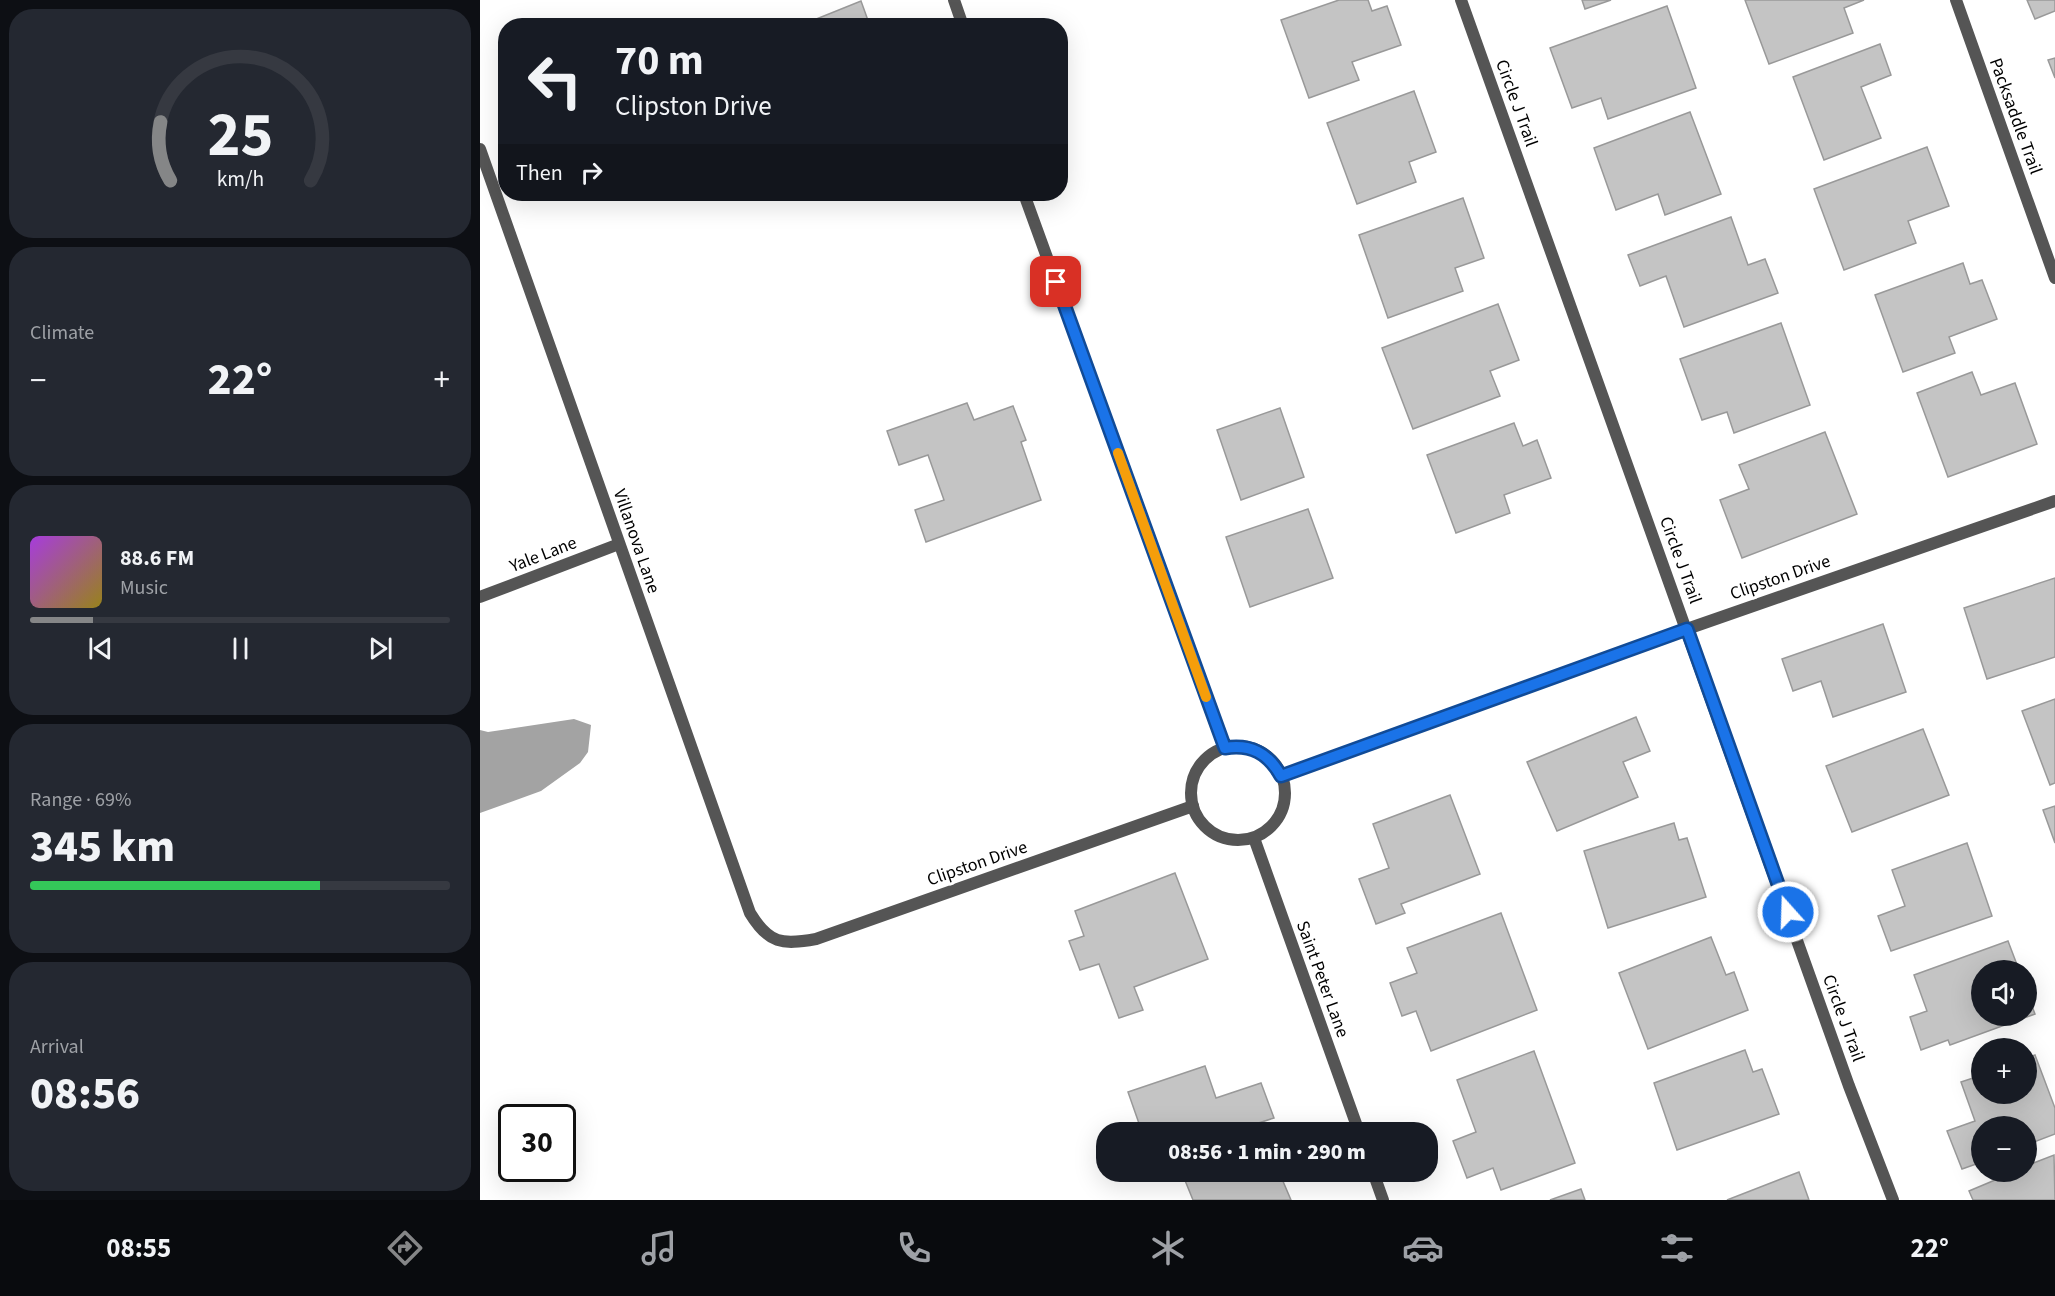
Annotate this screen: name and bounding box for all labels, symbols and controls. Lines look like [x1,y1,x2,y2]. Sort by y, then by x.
text: 70 m [615,31,704,91]
icon: left [516,42,594,120]
street label: Packsaddle Trail [1983,55,2048,178]
street label: Circle J Trail [1489,56,1544,150]
text: Clipston Drive [615,87,772,126]
text: 25 [207,91,273,180]
icon: right [575,156,608,189]
text: Then [516,157,563,189]
text: km/h [216,164,264,195]
pin [1030,256,1081,307]
icon: arrive [1039,265,1072,298]
text: Climate [30,319,94,347]
text: 22° [208,348,272,412]
text: − [30,357,46,404]
text: + [434,357,450,404]
street label: Villanova Lane [607,486,666,597]
street label: Circle J Trail [1653,513,1708,607]
street label: Yale Lane [505,530,580,579]
text: 88.6 FM [120,542,194,574]
street label: Clipston Drive [1727,549,1834,606]
text: Music [120,574,168,602]
icon: previous [84,632,117,665]
icon: pause [224,632,257,665]
icon: next [364,632,397,665]
text: Range · 69% [30,786,131,814]
text: 345 km [30,815,175,879]
street label: Clipston Drive [924,835,1031,892]
position arrow [1756,880,1820,944]
street label: Saint Peter Lane [1290,917,1355,1041]
map controls [1971,960,2037,1182]
button: sound [1971,960,2037,1026]
street label: Circle J Trail [1816,971,1871,1065]
text: Arrival [30,1033,84,1061]
button: + [1971,1038,2037,1104]
text: 08:56 [30,1062,140,1126]
speed limit sign: 30 [498,1104,576,1182]
button: − [1971,1116,2037,1182]
text: 08:56 · 1 min · 290 m [1168,1136,1366,1168]
icon: directions [384,1227,426,1269]
icon: music [638,1227,680,1269]
icon: phone [893,1227,935,1269]
icon: climate [1147,1227,1189,1269]
icon: car [1402,1227,1444,1269]
icon: filters [1656,1227,1698,1269]
text: 08:55 [106,1229,171,1268]
text: 22° [1910,1229,1949,1268]

